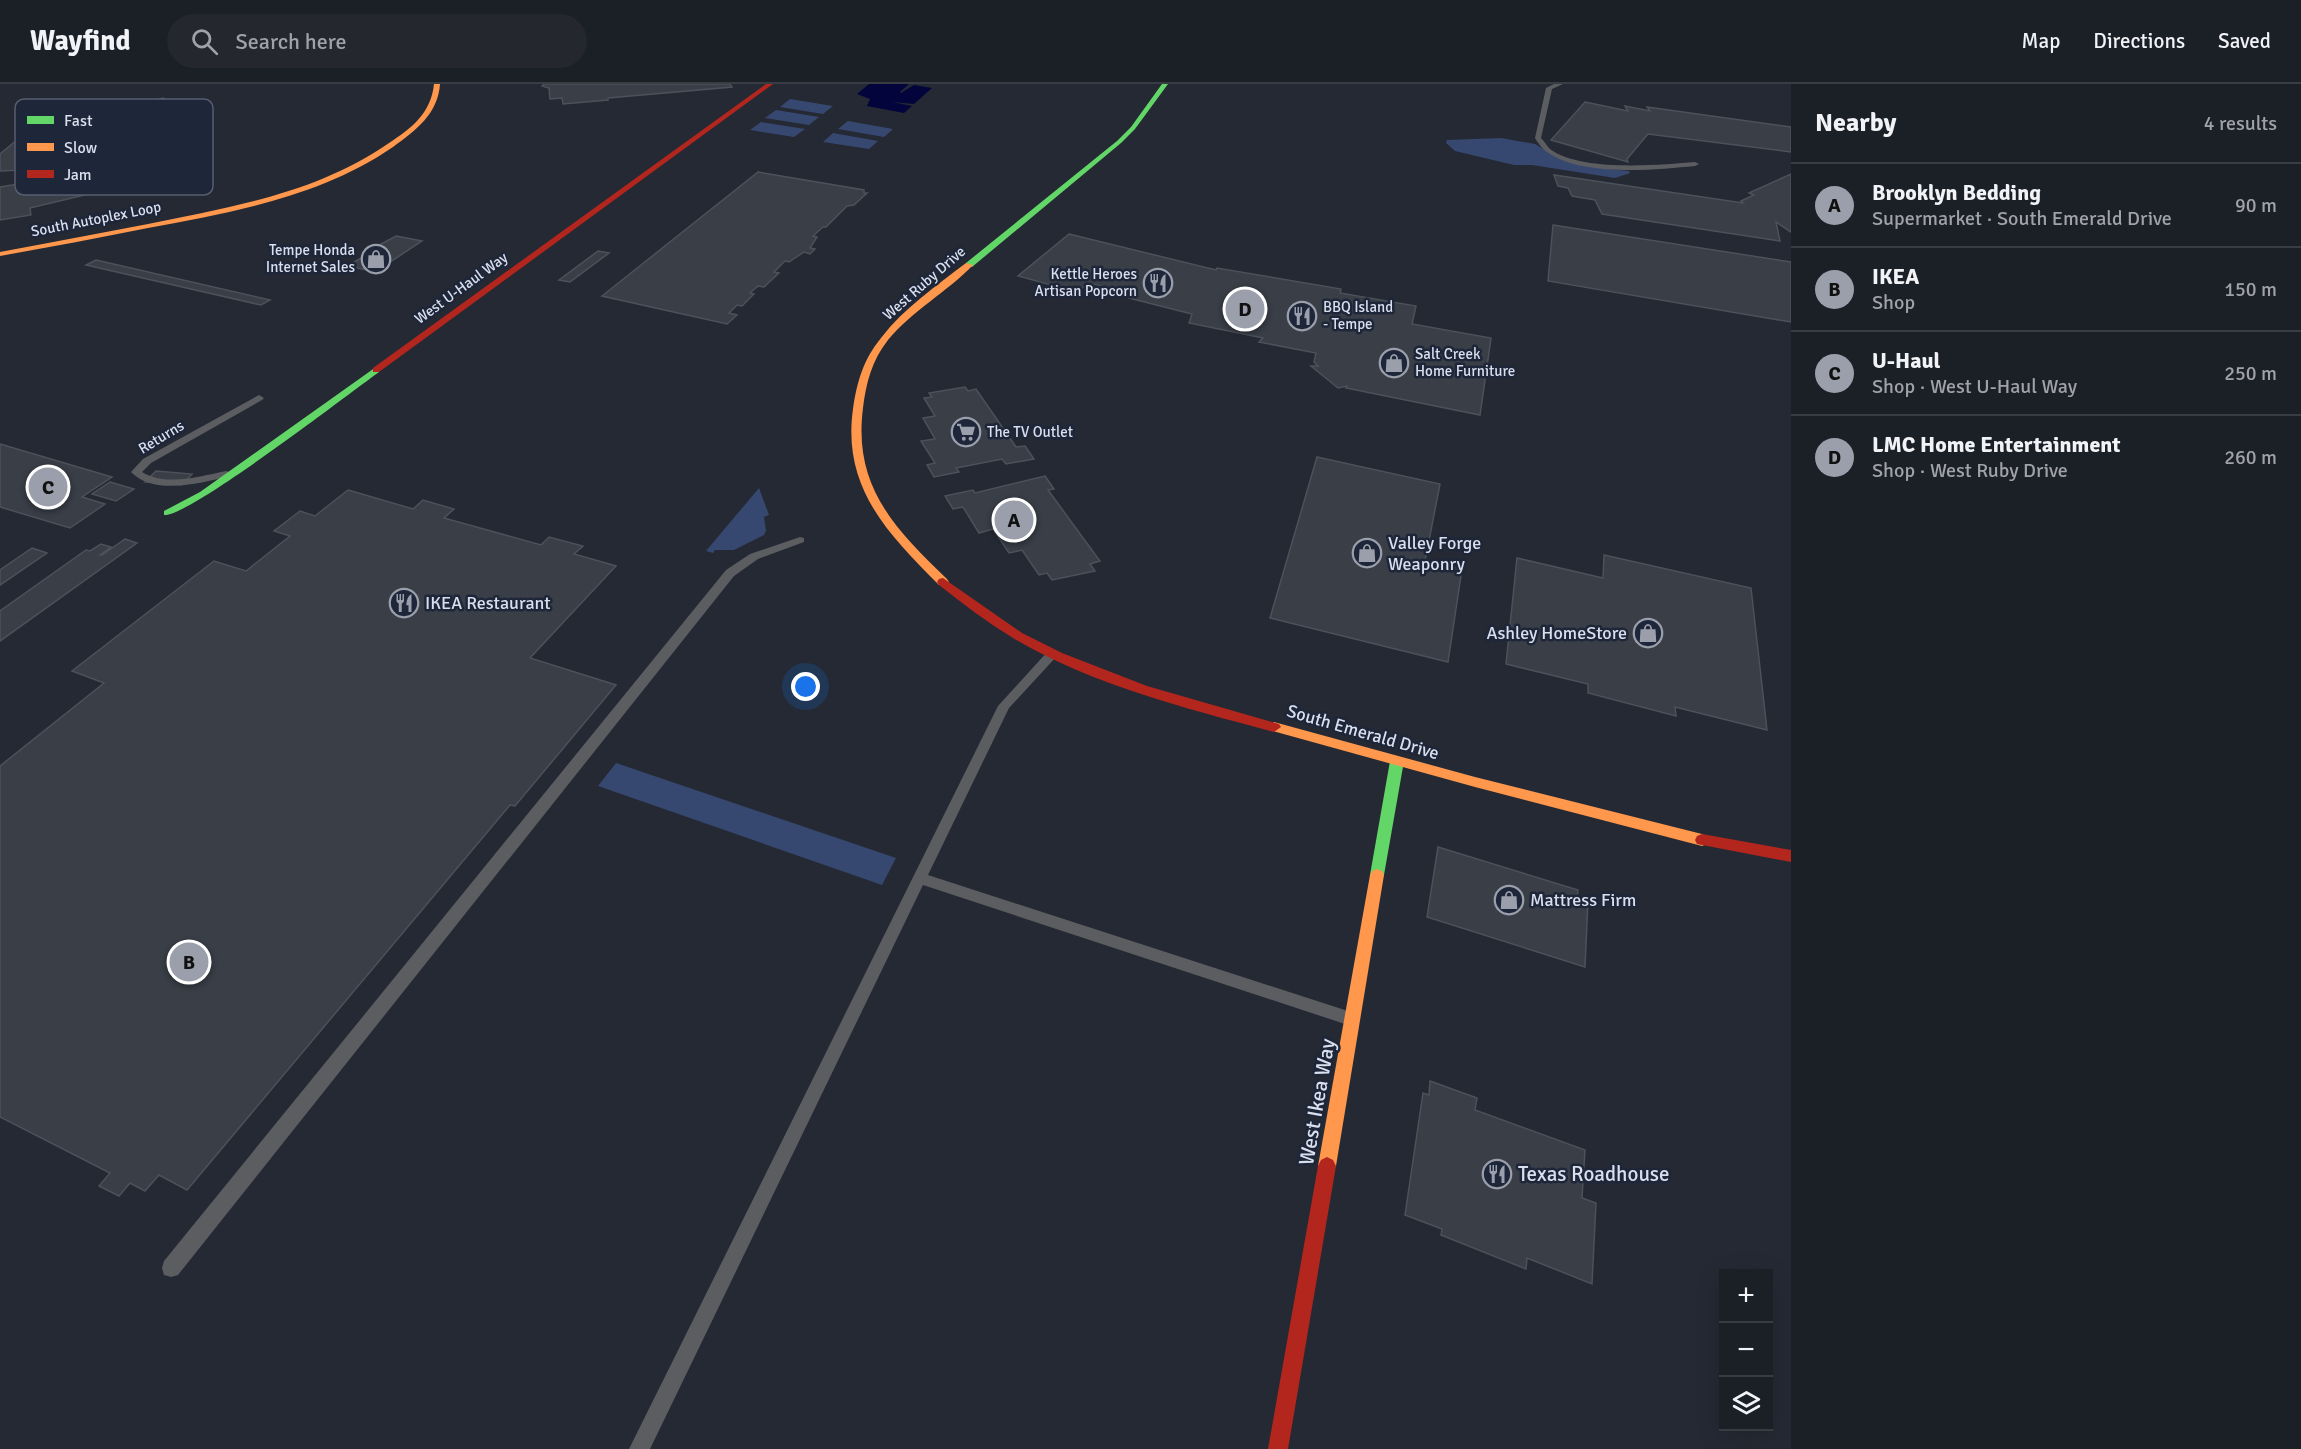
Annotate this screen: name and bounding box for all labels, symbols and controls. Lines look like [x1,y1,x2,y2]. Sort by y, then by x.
search box [167,14,587,68]
text: Wayfind [30,24,131,58]
icon: search [188,25,221,58]
text: Search here [236,28,347,55]
text: Map [2022,28,2060,54]
text: Directions [2093,28,2185,54]
text: Saved [2218,28,2271,54]
legend [15,99,213,195]
text: Nearby [1815,107,1896,139]
text: Fast [64,111,93,131]
text: 4 results [2204,111,2277,136]
text: Slow [64,138,98,158]
text: Jam [64,165,92,185]
text: Brooklyn Bedding [1872,179,2041,206]
text: A [1828,193,1841,218]
text: 90 m [2235,193,2277,218]
street label: South Autoplex Loop [29,198,163,240]
text: Supermarket · South Emerald Drive [1872,206,2172,231]
place label: Tempe Honda Internet Sales [266,241,355,276]
street label: West Ruby Drive [879,242,969,324]
shop icon: Tempe Honda Internet Sales [360,243,392,275]
street label: West U-Haul Way [411,248,511,328]
text: IKEA [1872,263,1919,290]
place label: Kettle Heroes Artisan Popcorn [1035,265,1137,300]
restaurant icon: Kettle Heroes Artisan Popcorn [1142,267,1174,299]
text: B [1828,277,1841,302]
text: 150 m [2224,277,2277,302]
pin: D [1226,286,1264,332]
text: Shop [1872,290,1915,315]
place label: BBQ Island - Tempe [1323,298,1393,333]
restaurant icon: BBQ Island - Tempe [1286,300,1318,332]
place label: Salt Creek Home Furniture [1415,345,1515,380]
shop icon: Salt Creek Home Furniture [1378,347,1410,379]
text: U-Haul [1872,347,1940,374]
text: C [1828,361,1841,386]
text: 250 m [2224,361,2277,386]
text: Shop · West U-Haul Way [1872,374,2077,399]
street label: Returns [135,416,187,458]
supermarket icon: The TV Outlet [950,416,982,448]
place label: The TV Outlet [987,423,1073,441]
text: LMC Home Entertainment [1872,431,2121,458]
text: D [1828,445,1841,470]
text: 260 m [2224,445,2277,470]
text: Shop · West Ruby Drive [1872,458,2068,483]
pin: C [28,464,68,510]
pin: A [994,498,1034,542]
place label: Valley Forge Weaponry [1388,532,1481,575]
shop icon: Valley Forge Weaponry [1351,537,1383,569]
restaurant icon: IKEA Restaurant [388,587,420,619]
place label: IKEA Restaurant [425,592,551,614]
shop icon: Ashley HomeStore [1632,617,1664,649]
place label: Ashley HomeStore [1486,622,1627,644]
your location [791,672,820,701]
street label: South Emerald Drive [1284,700,1442,764]
shop icon: Mattress Firm [1493,884,1525,916]
place label: Mattress Firm [1530,889,1636,911]
pin: B [170,940,208,984]
street label: West Ikea Way [1293,1037,1341,1167]
restaurant icon: Texas Roadhouse [1481,1158,1513,1190]
place label: Texas Roadhouse [1518,1161,1670,1187]
map controls [1719,1269,1773,1431]
button: + [1719,1269,1773,1323]
button: − [1719,1323,1773,1377]
button: layers [1719,1377,1773,1431]

